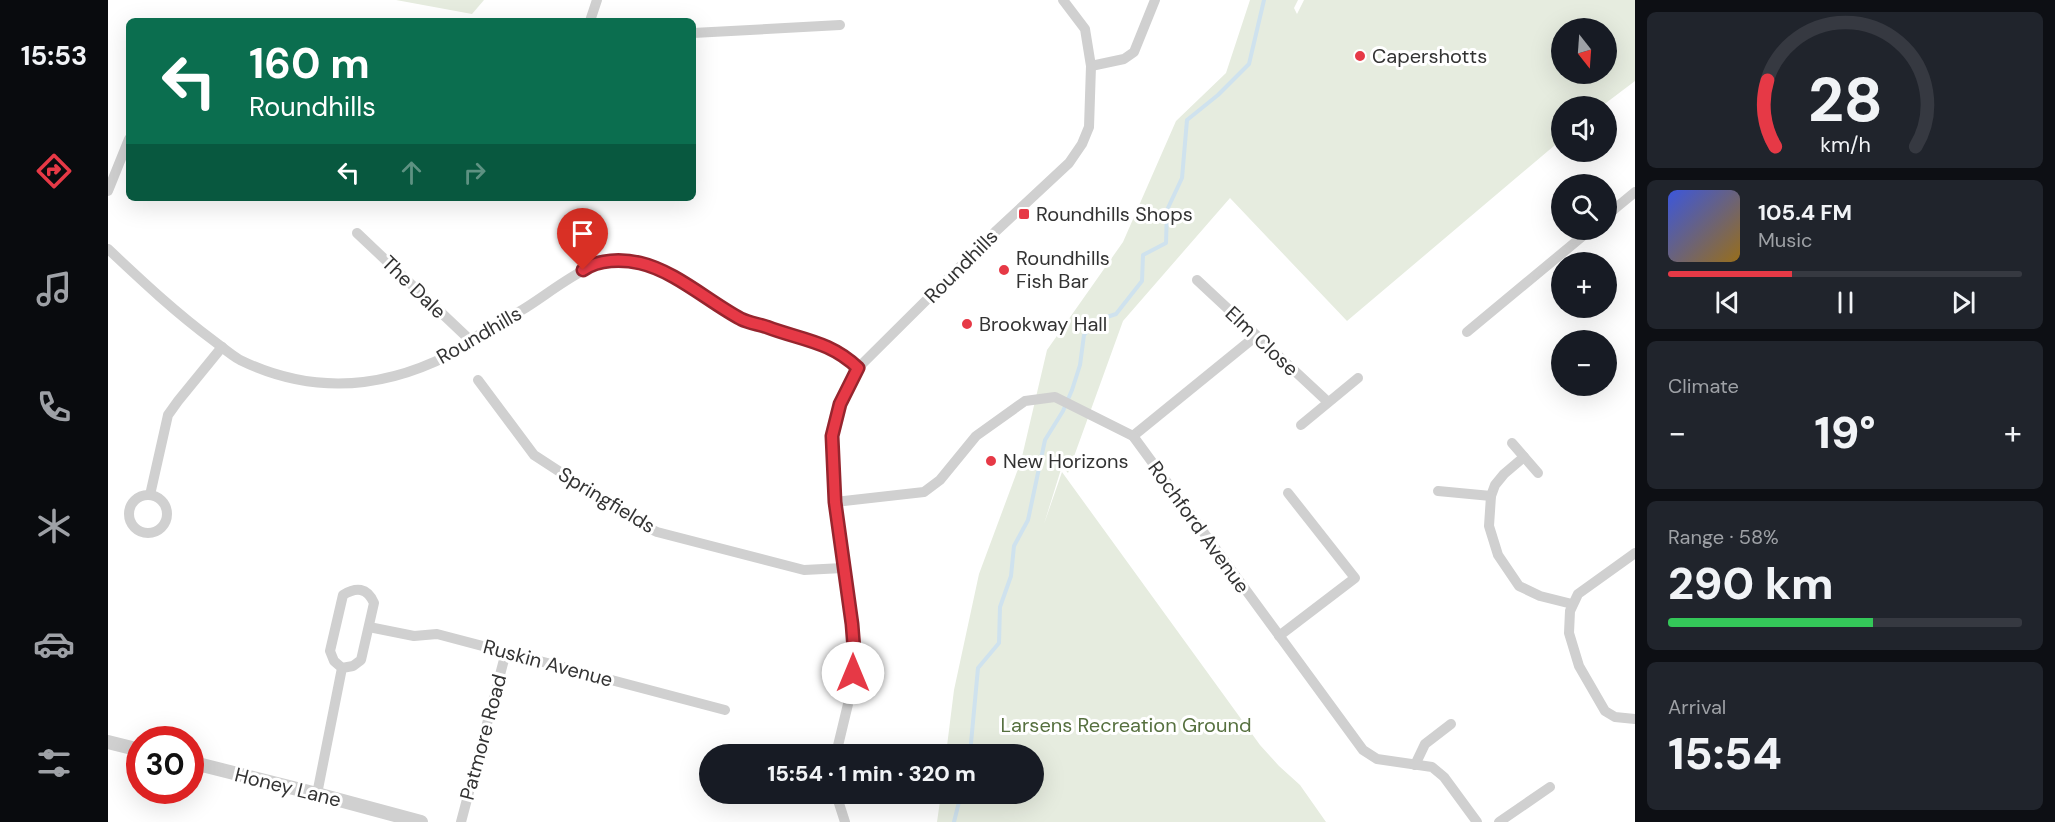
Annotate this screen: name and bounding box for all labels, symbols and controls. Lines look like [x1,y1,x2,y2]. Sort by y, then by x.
north arrow [1551,18,1617,84]
map controls [1551,18,1617,396]
text: 160 m [249,36,370,91]
text: 15:53 [21,38,87,73]
icon: left [150,42,228,120]
place label: Capershotts [1372,43,1487,69]
marker: Capershotts [1353,49,1367,63]
text: 28 [1807,59,1883,140]
text: Roundhills [249,89,376,124]
button: sound [1551,96,1617,162]
text: km/h [1820,131,1870,159]
icon: directions [33,150,75,192]
icon: left [332,156,365,189]
icon: ahead [395,156,428,189]
icon: right [458,156,491,189]
button: search [1551,174,1617,240]
text: 105.4 FM [1758,198,1852,227]
place label: Roundhills Shops [1036,201,1193,227]
marker: Roundhills Shops [1017,207,1031,221]
pin [557,208,608,270]
icon: arrive [566,217,599,250]
street label: Roundhills [919,224,1003,308]
text: Music [1758,227,1813,253]
place label: Roundhills Fish Bar [1016,245,1110,294]
street label: The Dale [376,250,452,324]
button: + [1551,252,1617,318]
marker: Roundhills Fish Bar [997,263,1011,277]
icon: music [33,268,75,310]
icon: previous [1711,286,1744,319]
icon: pause [1829,286,1862,319]
icon: next [1947,286,1980,319]
street label: Roundhills [432,300,526,370]
street label: Elm Close [1220,300,1304,382]
place label: Brookway Hall [979,311,1107,337]
marker: Brookway Hall [960,317,974,331]
button: − [1551,330,1617,396]
text: Climate [1668,373,1739,399]
icon: phone [33,386,75,428]
text: 19° [1814,403,1876,462]
text: − [1668,411,1686,454]
text: + [2004,411,2022,454]
place label: New Horizons [1003,448,1129,474]
marker: New Horizons [984,454,998,468]
street label: Rochford Avenue [1142,456,1256,598]
street label: Springfields [554,461,660,539]
icon: climate [33,505,75,547]
text: Range · 58% [1668,524,1779,550]
text: 290 km [1668,554,1834,613]
icon: car [33,623,75,665]
street label: Ruskin Avenue [480,633,616,693]
position arrow [821,641,885,705]
street label: Patmore Road [454,671,512,803]
text: Arrival [1668,694,1726,720]
park label: Larsens Recreation Ground [1001,712,1251,738]
text: 15:54 [1668,724,1782,783]
speed limit sign: 30 [126,726,204,804]
icon: filters [33,742,75,784]
text: 15:54 · 1 min · 320 m [767,759,976,788]
street label: Honey Lane [232,761,344,813]

